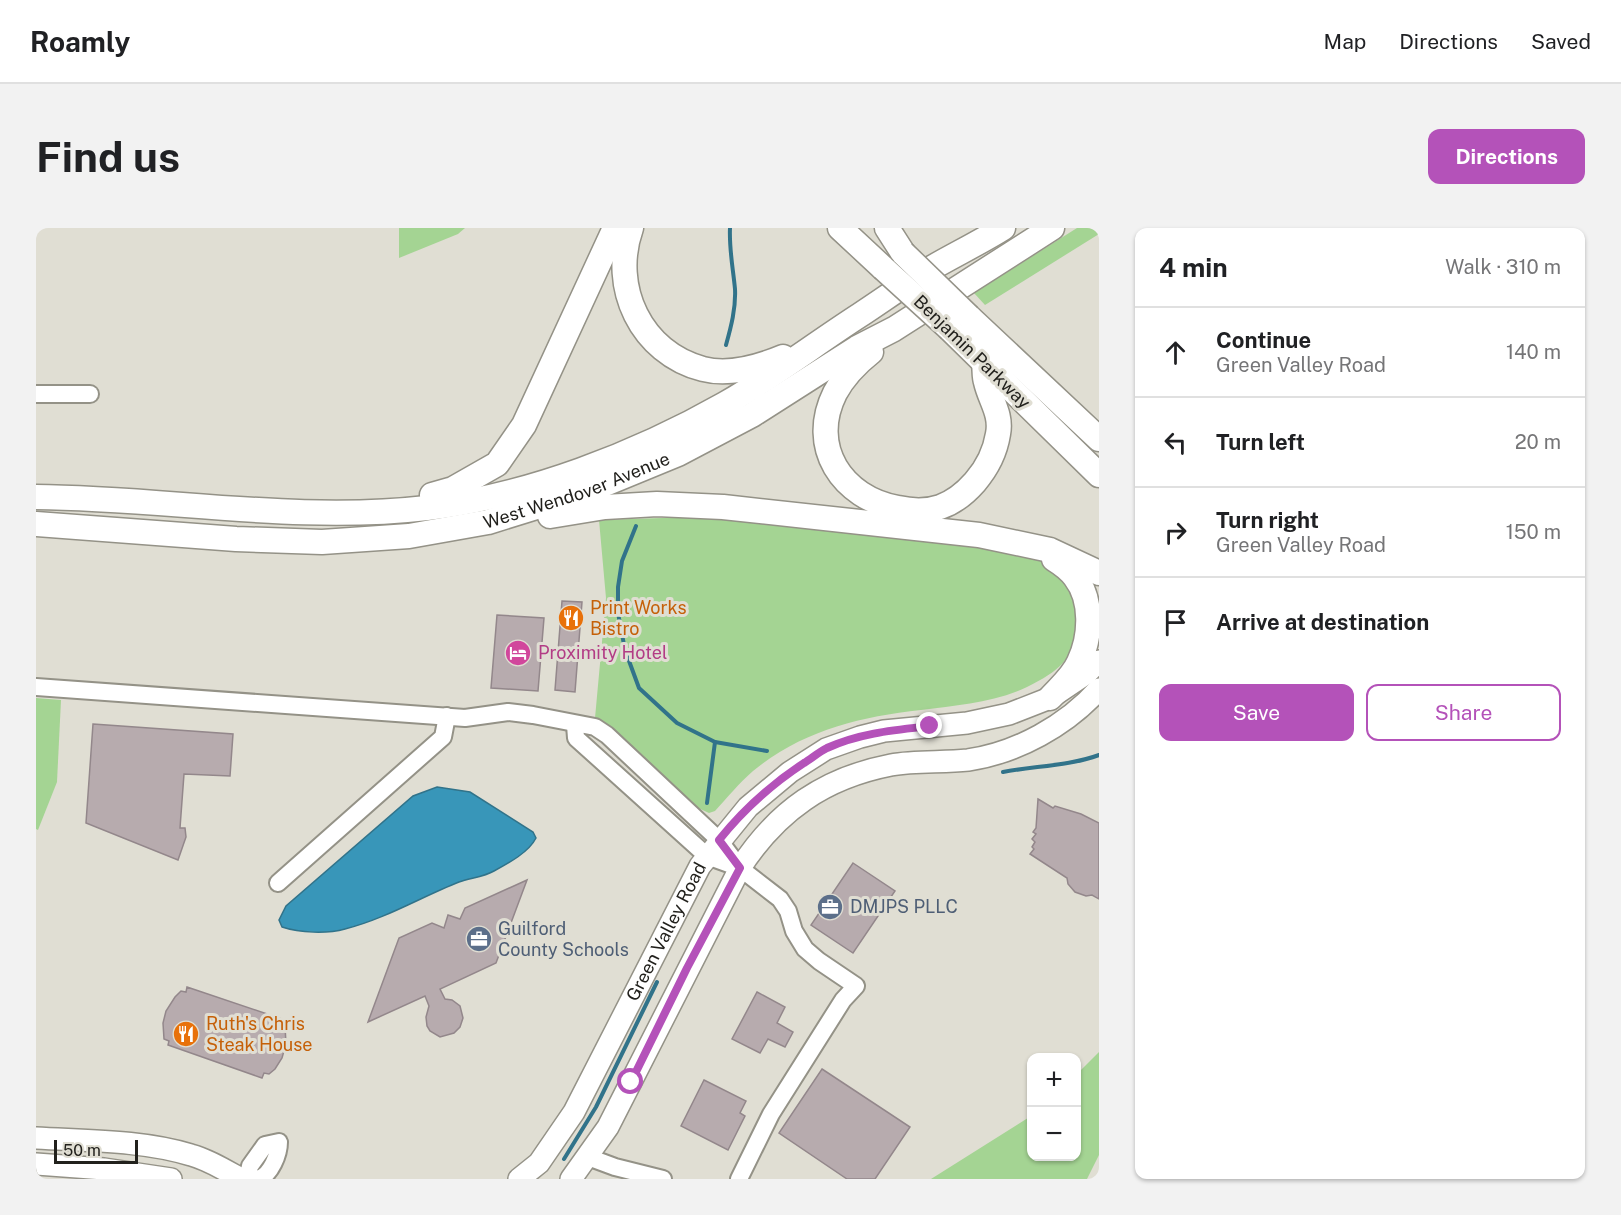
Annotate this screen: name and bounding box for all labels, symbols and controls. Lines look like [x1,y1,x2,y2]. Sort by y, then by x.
text: Roamly [30,25,130,58]
text: Map [1324,29,1366,54]
text: Directions [1399,29,1498,54]
text: Saved [1531,29,1591,54]
button: Directions [1428,129,1585,184]
text: Find us [36,132,180,181]
text: 4 min [1159,252,1228,283]
text: Walk · 310 m [1445,255,1561,279]
street label: Benjamin Parkway [910,291,1035,413]
text: Continue [1216,327,1311,353]
icon: ahead [1159,336,1192,369]
text: 140 m [1506,340,1561,364]
text: Green Valley Road [1216,353,1386,377]
icon: left [1159,426,1192,459]
text: Turn left [1216,429,1305,455]
text: 20 m [1515,430,1561,454]
street label: West Wendover Avenue [481,448,673,533]
text: Turn right [1216,507,1319,533]
icon: right [1159,516,1192,549]
text: 150 m [1506,520,1561,544]
text: Green Valley Road [1216,533,1386,557]
place label: Print Works Bistro [590,597,687,639]
restaurant icon: Print Works Bistro [556,603,586,633]
icon: arrive [1159,606,1192,639]
text: Arrive at destination [1216,609,1429,635]
hotel icon: Proximity Hotel [503,638,533,668]
place label: Proximity Hotel [538,642,667,663]
button: Save [1159,684,1354,741]
button: Share [1366,684,1561,741]
route end [916,712,942,738]
street label: Green Valley Road [622,859,710,1004]
office icon: DMJPS PLLC [815,892,845,922]
place label: DMJPS PLLC [850,896,958,917]
place label: Guilford County Schools [498,918,629,960]
office icon: Guilford County Schools [464,924,494,954]
place label: Ruth's Chris Steak House [206,1013,313,1055]
restaurant icon: Ruth's Chris Steak House [171,1019,201,1049]
map controls [1027,1053,1081,1161]
button: + [1027,1053,1081,1107]
route start [617,1068,643,1094]
button: − [1027,1107,1081,1161]
scale bar [54,1137,138,1164]
text: 50 m [63,1141,101,1160]

